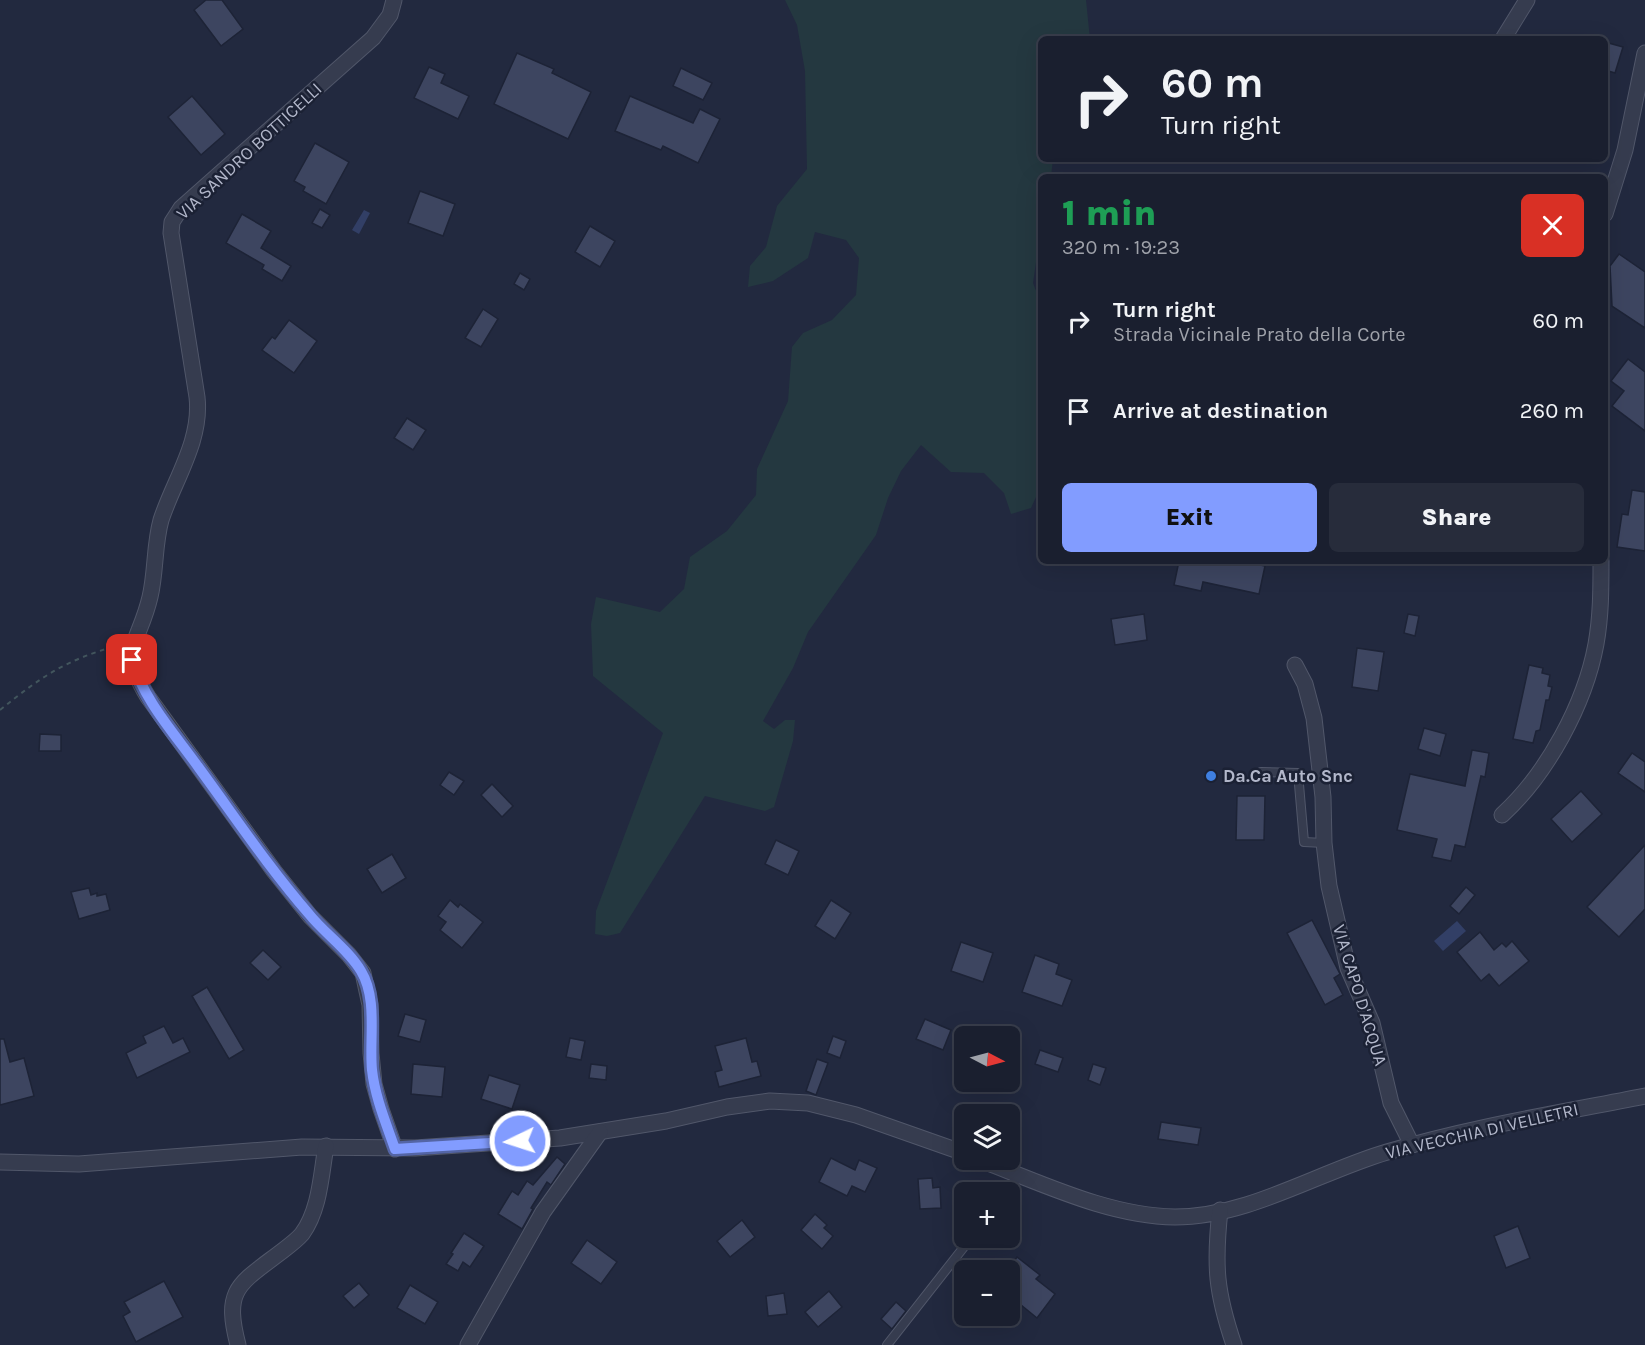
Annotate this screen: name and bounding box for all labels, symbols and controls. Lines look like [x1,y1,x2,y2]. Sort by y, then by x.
text: 60 m [1161,58,1264,108]
icon: right [1062,60,1140,138]
street label: VIA SANDRO BOTTICELLI [172,78,326,224]
text: Turn right [1161,109,1281,141]
text: 1 min [1062,192,1156,234]
button: close [1521,194,1584,257]
text: 320 m · 19:23 [1062,236,1180,259]
text: Turn right [1113,297,1216,323]
icon: right [1062,305,1095,338]
text: 60 m [1533,308,1584,334]
text: Strada Vicinale Prato della Corte [1113,323,1405,346]
icon: arrive [1062,395,1095,428]
text: Arrive at destination [1113,398,1328,424]
text: 260 m [1520,398,1584,424]
button: Exit [1062,483,1317,552]
button: Share [1329,483,1584,552]
pin [106,634,157,685]
icon: arrive [115,643,148,676]
place label: Da.Ca Auto Snc [1223,765,1353,787]
marker: Da.Ca Auto Snc [1204,769,1218,783]
street label: VIA CAPO D'ACQUA [1328,922,1392,1068]
north arrow [954,1026,1020,1092]
map controls [954,1026,1020,1326]
street label: VIA VECCHIA DI VELLETRI [1383,1098,1581,1164]
button: layers [954,1104,1020,1170]
position arrow [488,1109,552,1173]
button: + [954,1182,1020,1248]
button: − [954,1260,1020,1326]

